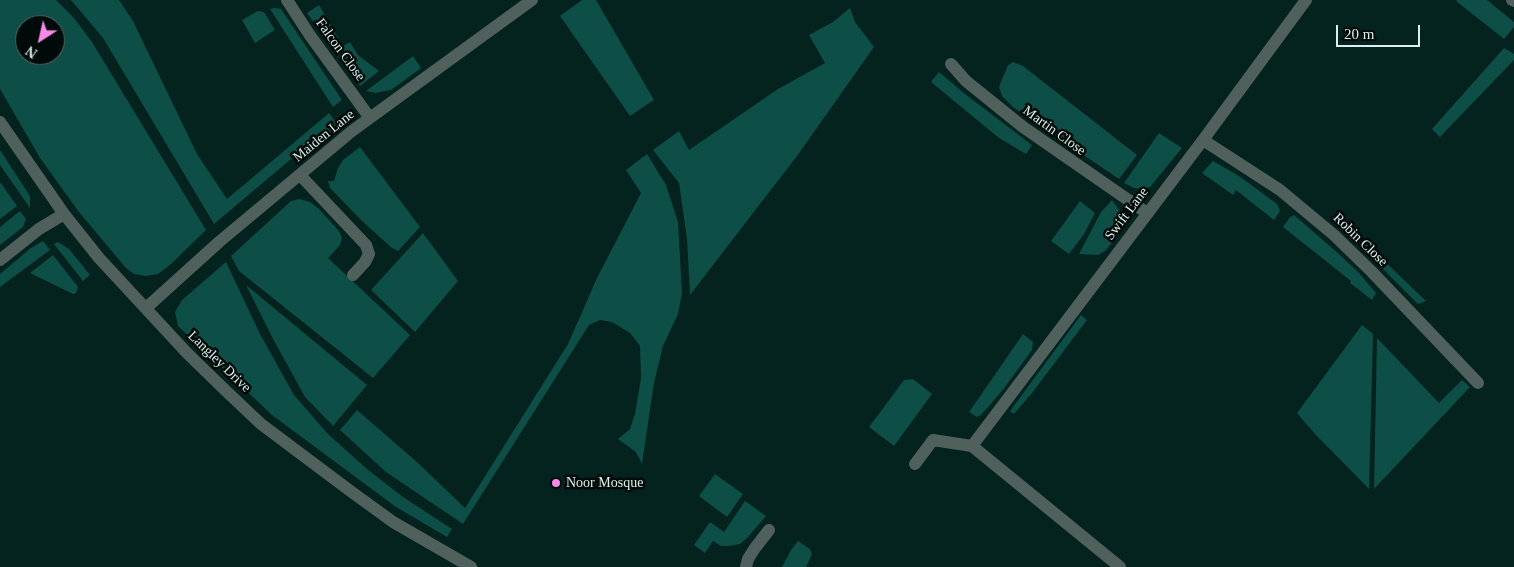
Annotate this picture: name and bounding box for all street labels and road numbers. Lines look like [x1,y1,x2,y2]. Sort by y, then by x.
street label: Falcon Close [312,15,368,85]
street label: Martin Close [1019,103,1089,159]
street label: Maiden Lane [290,106,358,166]
street label: Swift Lane [1102,184,1152,244]
street label: Robin Close [1329,210,1391,270]
street label: Langley Drive [184,328,254,396]

